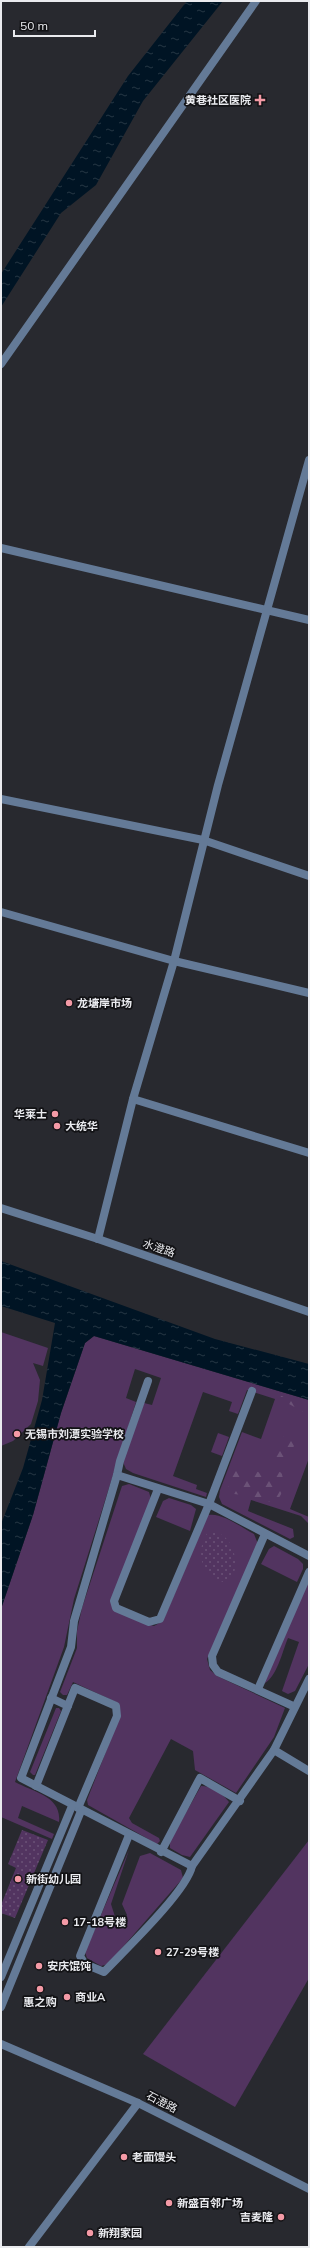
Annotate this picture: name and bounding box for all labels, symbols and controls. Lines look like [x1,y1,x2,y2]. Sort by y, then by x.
scale bar [14,12,95,38]
text: 50 m [20,18,48,33]
place label: 黄巷社区医院 [185,93,251,107]
marker: 黄巷社区医院 [254,94,266,106]
place label: 龙塘岸市场 [77,996,132,1010]
marker: 龙塘岸市场 [64,998,74,1008]
place label: 华莱士 [14,1107,47,1121]
marker: 华莱士 [50,1109,60,1119]
place label: 大统华 [65,1119,98,1133]
marker: 大统华 [52,1121,62,1131]
street label: 水澄路 [141,1236,177,1260]
place label: 无锡市刘潭实验学校 [25,1427,124,1441]
marker: 无锡市刘潭实验学校 [12,1429,22,1439]
place label: 新街幼儿园 [26,1872,81,1886]
marker: 新街幼儿园 [13,1874,23,1884]
place label: 17-18号楼 [73,1915,126,1929]
marker: 17-18号楼 [60,1917,70,1927]
place label: 27-29号楼 [166,1945,219,1959]
marker: 27-29号楼 [153,1947,163,1957]
place label: 安庆馄饨 [47,1959,91,1973]
marker: 安庆馄饨 [34,1961,44,1971]
marker: 惠之购 [35,1984,45,1994]
place label: 商业A [75,1990,106,2004]
marker: 商业A [62,1992,72,2002]
place label: 惠之购 [24,1995,57,2009]
street label: 石澄路 [144,2088,180,2116]
place label: 老面馒头 [132,2150,176,2164]
marker: 老面馒头 [119,2152,129,2162]
place label: 新盛百邻广场 [177,2196,243,2210]
marker: 新盛百邻广场 [164,2198,174,2208]
place label: 吉麦隆 [240,2210,273,2224]
marker: 吉麦隆 [276,2212,286,2222]
place label: 新翔家园 [98,2226,142,2240]
marker: 新翔家园 [85,2228,95,2238]

